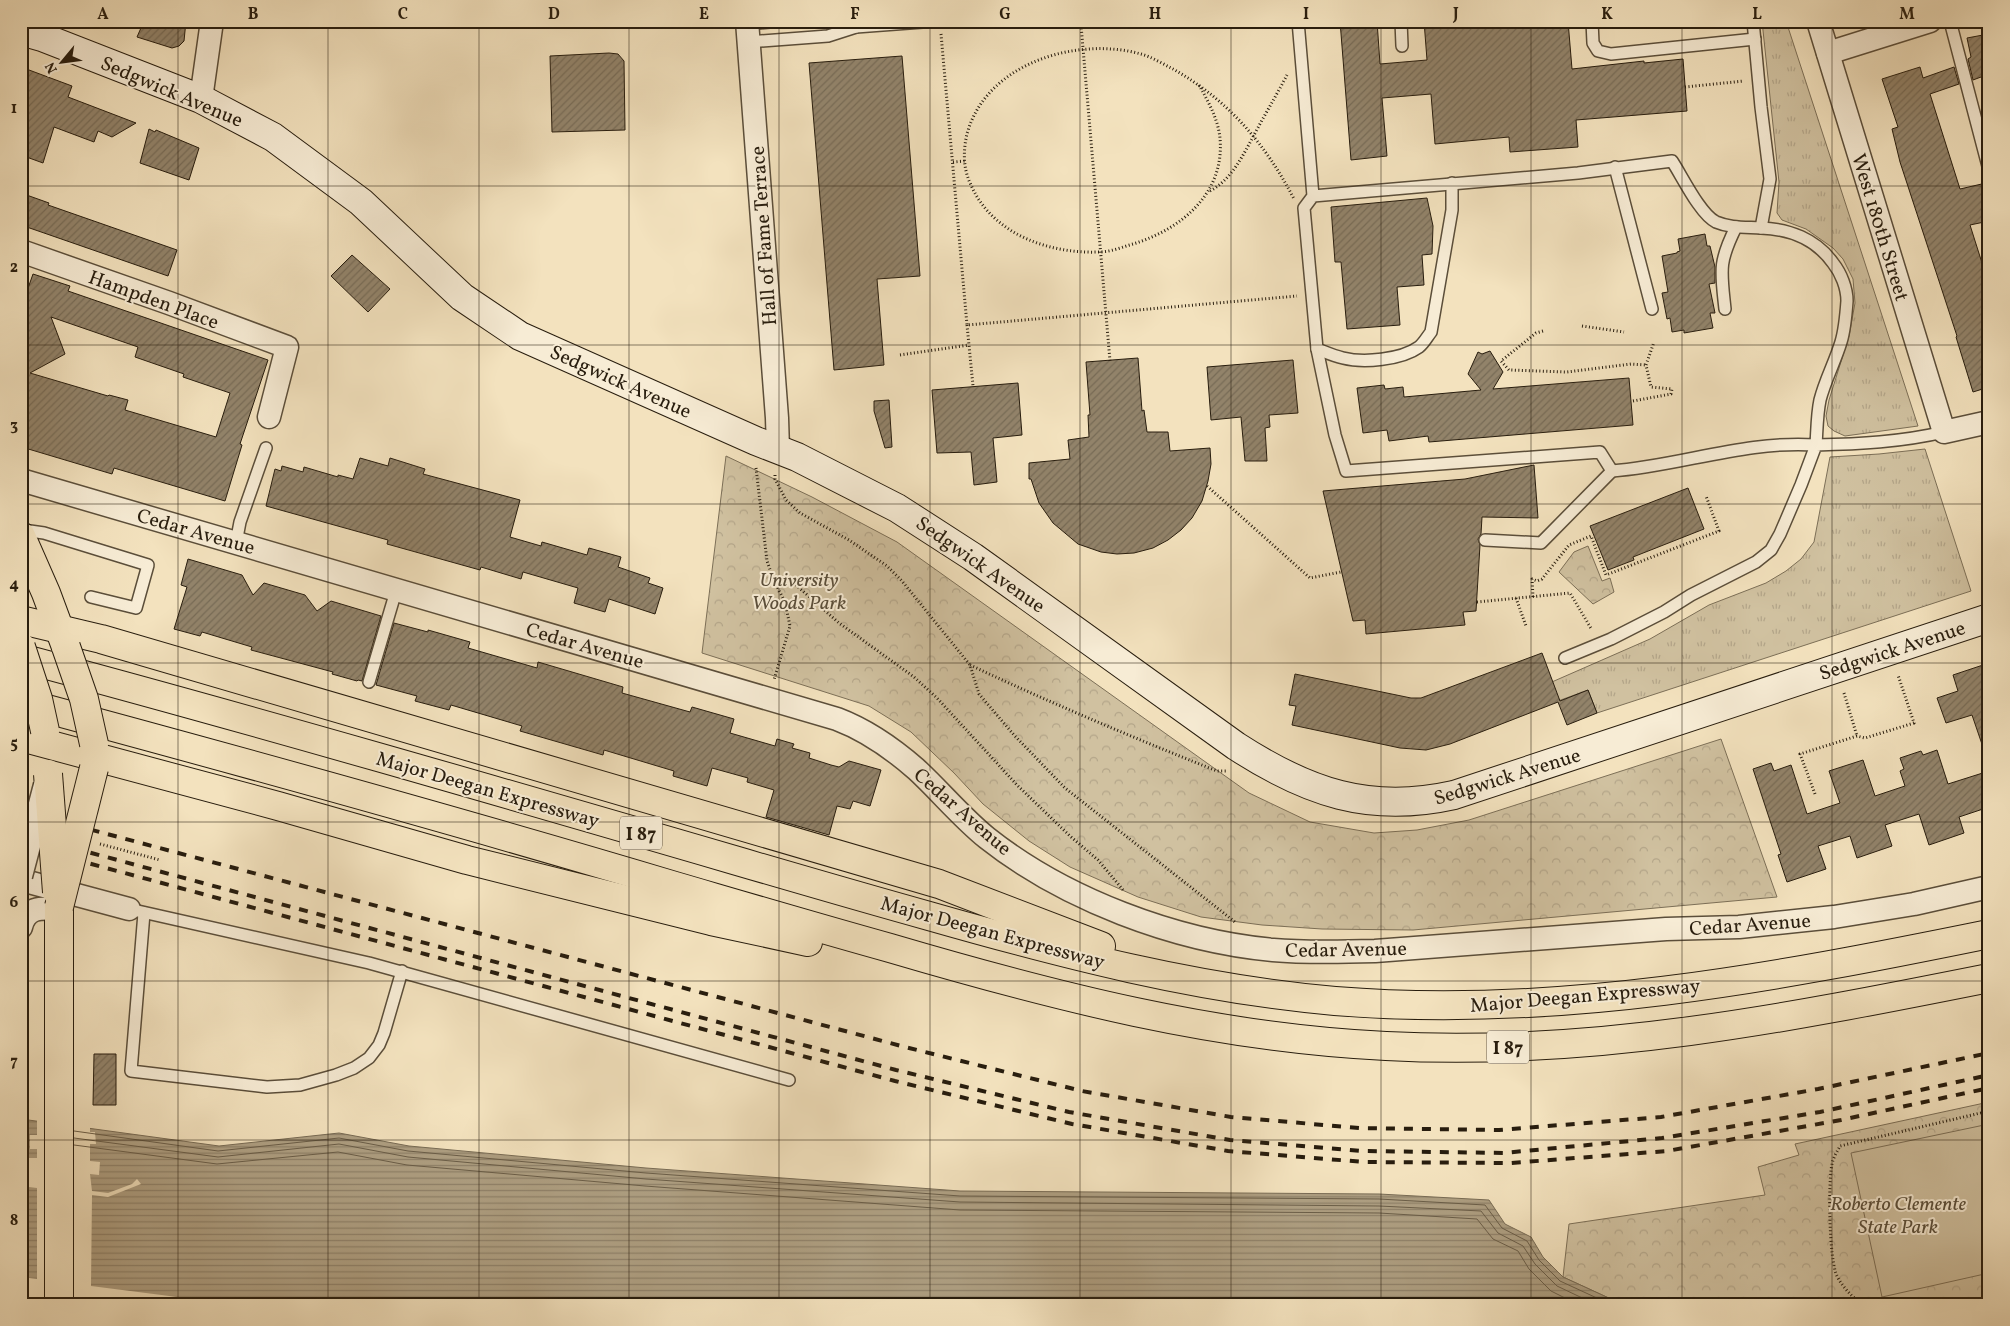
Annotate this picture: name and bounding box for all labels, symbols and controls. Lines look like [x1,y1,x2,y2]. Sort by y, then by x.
text: A [97,4,109,26]
text: B [248,4,259,26]
text: C [398,4,408,26]
text: D [548,4,560,26]
text: E [699,4,709,26]
text: F [850,4,860,26]
text: G [999,4,1011,26]
text: H [1149,4,1161,26]
text: I [1303,4,1309,26]
text: J [1452,4,1459,26]
text: K [1601,4,1613,26]
text: L [1752,4,1762,26]
text: M [1899,4,1915,26]
north arrow [38,38,88,88]
street label: Sedgwick Avenue [96,50,247,135]
text: N [41,59,63,77]
text: 1 [11,98,17,120]
street label: Hall of Fame Terrace [745,145,785,327]
street label: West 180th Street [1843,150,1915,305]
text: 2 [10,257,18,279]
street label: Hampden Place [84,264,222,337]
street label: Sedgwick Avenue [545,339,695,427]
text: 3 [10,415,18,437]
street label: Cedar Avenue [133,503,258,563]
street label: Sedgwick Avenue [909,510,1050,621]
park label: University Woods Park [752,567,846,618]
text: 4 [9,574,19,596]
street label: Sedgwick Avenue [1816,615,1969,689]
street label: Cedar Avenue [522,617,647,677]
text: 5 [10,733,18,755]
street label: Sedgwick Avenue [1431,742,1584,814]
street label: Major Deegan Expressway [373,746,603,836]
street label: Cedar Avenue [907,762,1017,863]
road number: I 87 [620,816,662,850]
street label: Major Deegan Expressway [877,891,1108,977]
text: 6 [10,892,19,914]
street label: Cedar Avenue [1689,908,1812,944]
street label: Cedar Avenue [1285,936,1407,966]
street label: Major Deegan Expressway [1469,973,1702,1021]
road number: I 87 [1487,1030,1529,1064]
text: 7 [10,1051,18,1073]
park label: Roberto Clemente State Park [1830,1191,1967,1242]
text: 8 [10,1210,18,1232]

